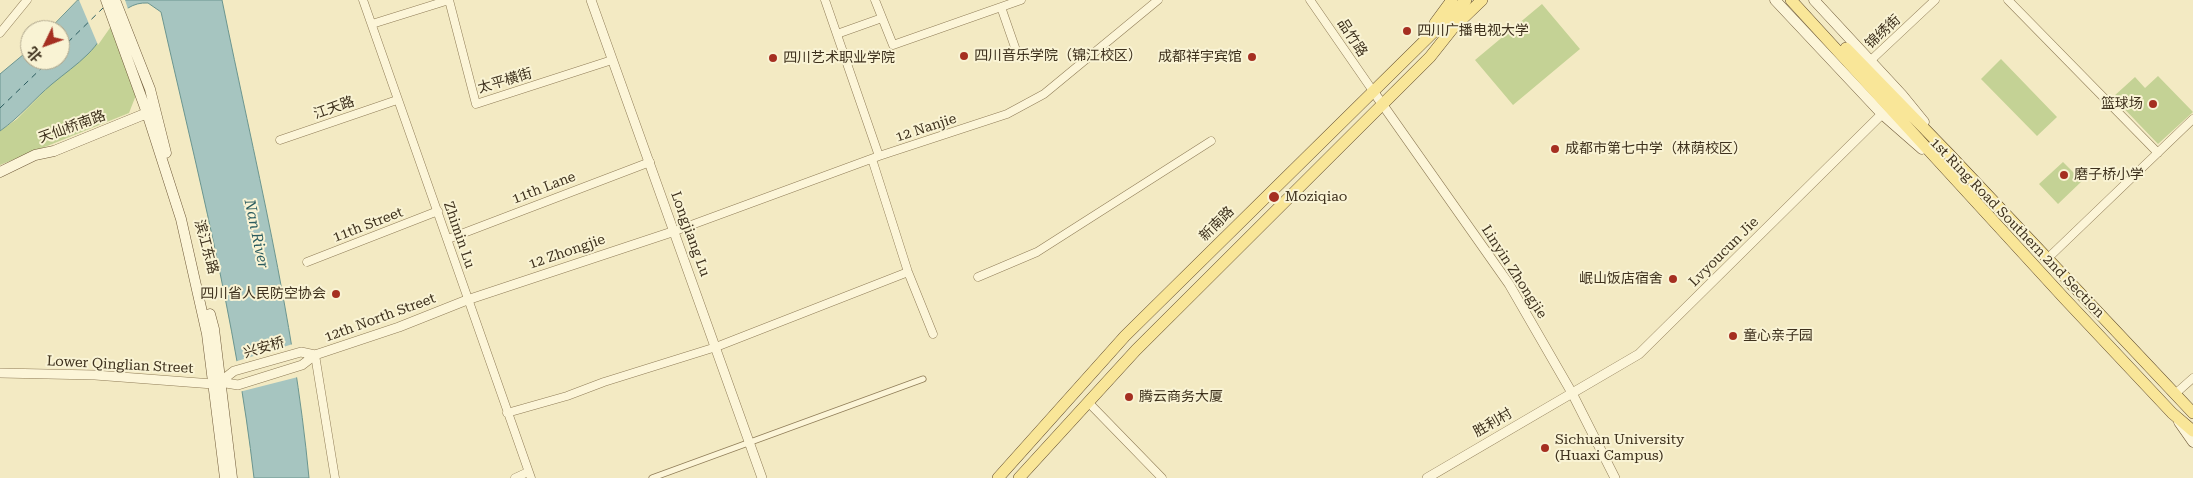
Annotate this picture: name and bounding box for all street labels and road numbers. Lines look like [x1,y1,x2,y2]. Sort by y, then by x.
street label: 锦绣街 [1862,12,1904,52]
street label: 品竹路 [1334,16,1370,60]
street label: 太平横街 [476,65,534,97]
street label: 江天路 [311,93,357,123]
street label: 天仙桥南路 [36,107,108,147]
street label: 12 Nanjie [893,110,959,146]
street label: 1st Ring Road Southern 2nd Section [1926,135,2108,321]
street label: 11th Lane [510,168,578,208]
street label: Longjiang Lu [667,189,713,279]
street label: Zhimin Lu [440,199,478,271]
street label: 新南路 [1196,203,1238,245]
street label: 11th Street [331,204,405,246]
street label: Lvyoucun Jie [1686,214,1762,290]
street label: 滨江东路 [191,218,221,276]
street label: Linyin Zhongjie [1478,222,1550,322]
street label: 12 Zhongjie [527,231,607,273]
street label: 12th North Street [322,290,438,346]
street label: 兴安桥 [241,334,287,362]
street label: Lower Qinglian Street [46,353,194,377]
street label: 胜利村 [1471,405,1515,441]

